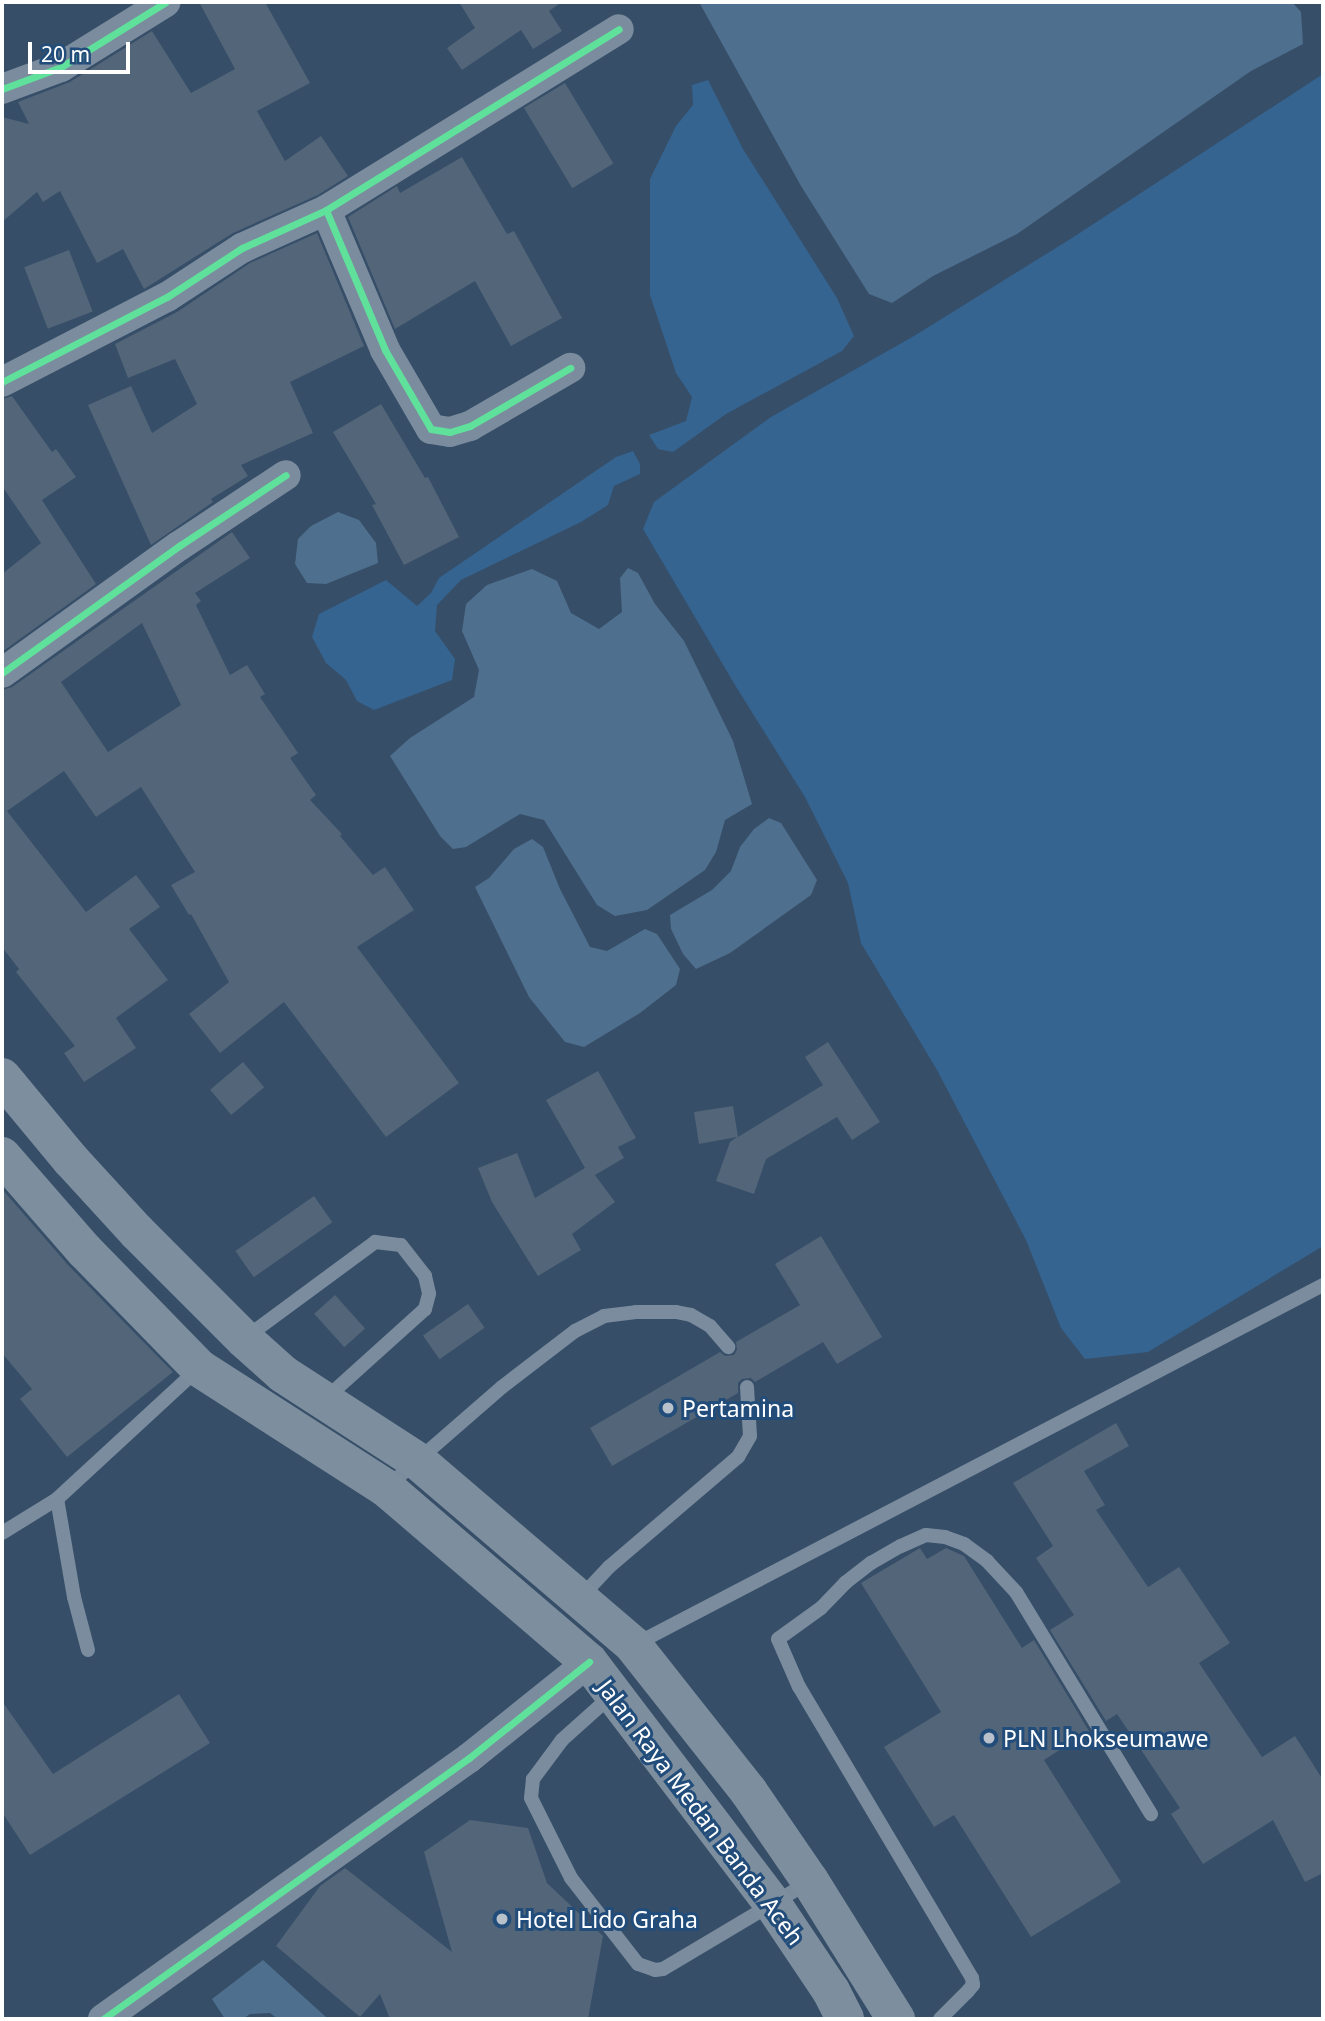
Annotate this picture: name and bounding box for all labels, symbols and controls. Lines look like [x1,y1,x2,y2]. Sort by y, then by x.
scale bar [32,28,133,72]
text: 20 m [41,40,90,68]
place label: Pertamina [682,1394,794,1422]
marker: Pertamina [660,1400,676,1416]
street label: Jalan Raya Medan Banda Aceh [592,1674,810,1950]
place label: PLN Lhokseumawe [1003,1724,1209,1752]
marker: PLN Lhokseumawe [981,1730,997,1746]
place label: Hotel Lido Graha [516,1905,698,1933]
marker: Hotel Lido Graha [494,1911,510,1927]

